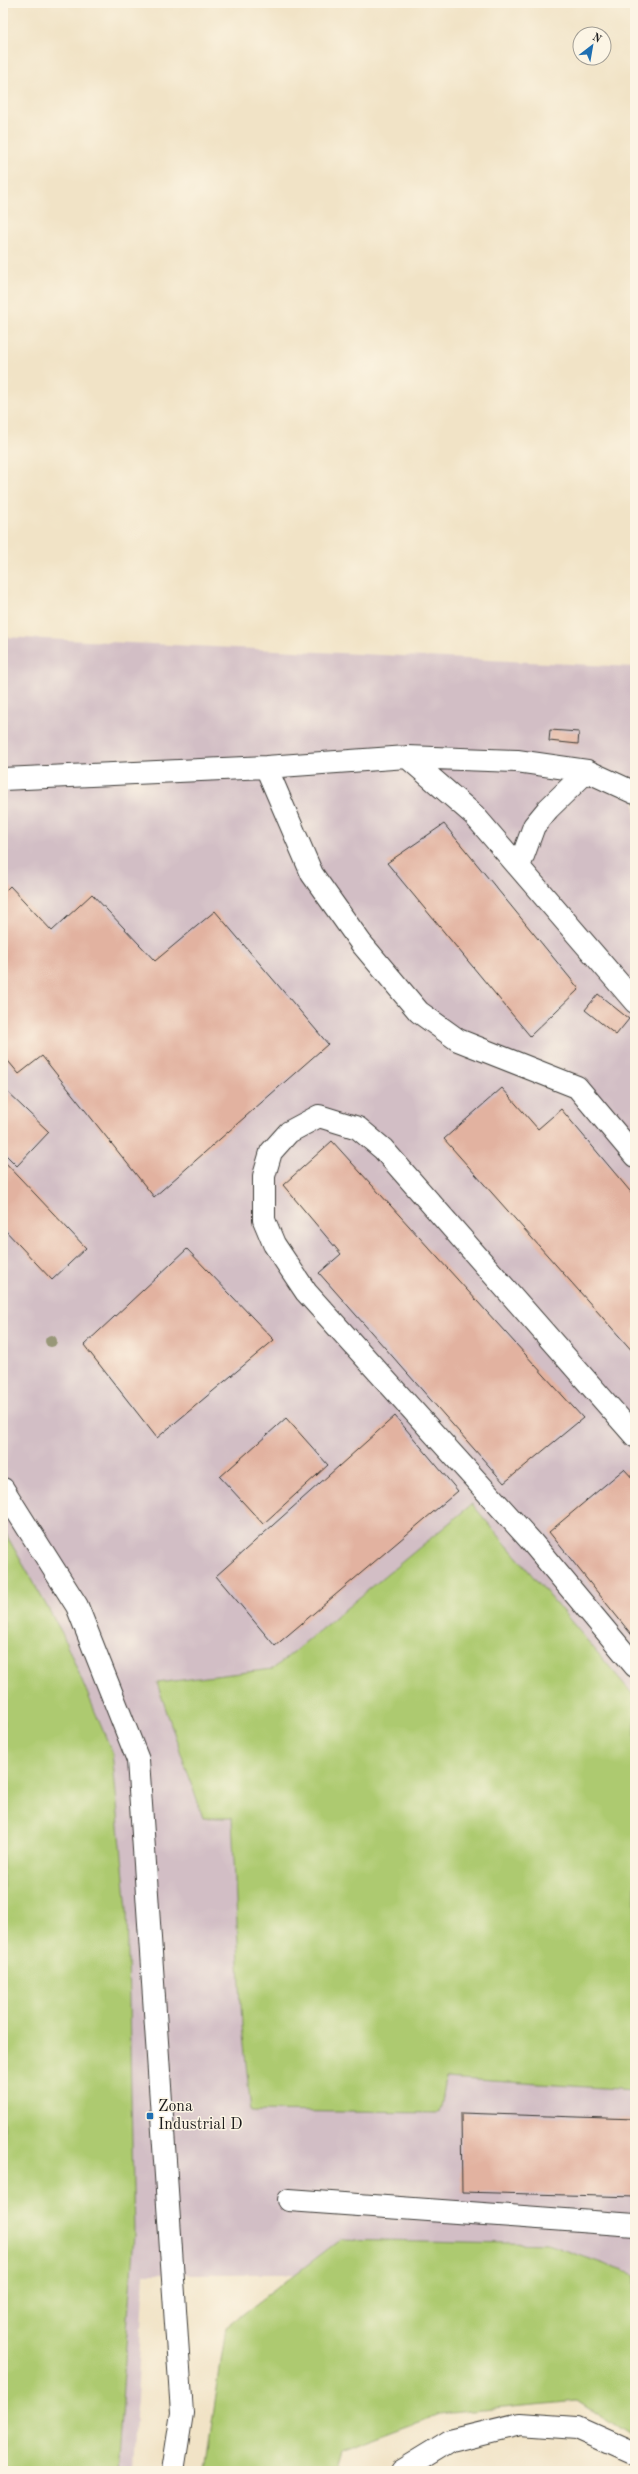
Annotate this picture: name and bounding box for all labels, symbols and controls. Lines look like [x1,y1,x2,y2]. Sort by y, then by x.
north arrow [572,26,612,66]
text: N [590,32,603,46]
place label: Zona Industrial D [158,2099,242,2133]
marker: Zona Industrial D [145,2111,155,2121]

